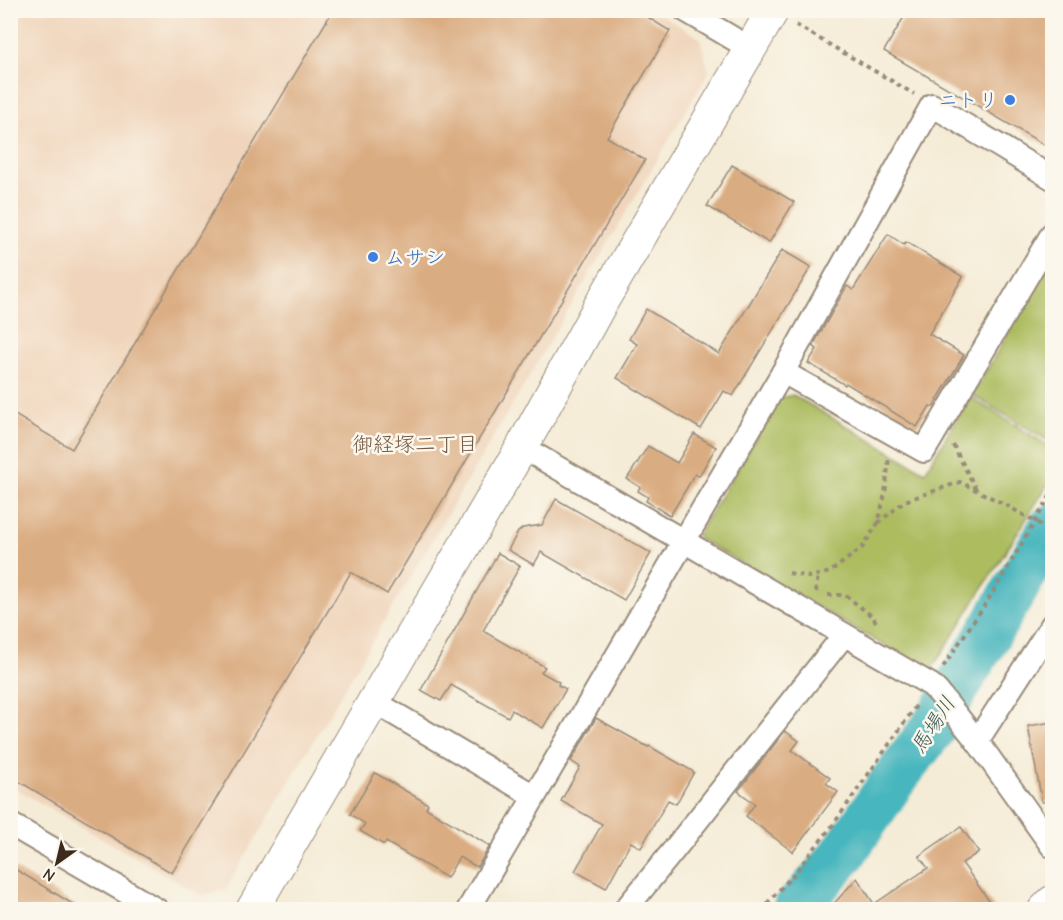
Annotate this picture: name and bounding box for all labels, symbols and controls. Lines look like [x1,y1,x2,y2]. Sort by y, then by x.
place label: ニトリ [938,89,998,112]
marker: ニトリ [1003,93,1017,107]
place label: ムサシ [385,246,445,269]
marker: ムサシ [366,250,380,264]
district label: 御経塚二丁目 [352,432,478,456]
water label: 馬場川 [906,692,960,758]
north arrow [27,833,87,893]
text: N [40,864,59,885]

